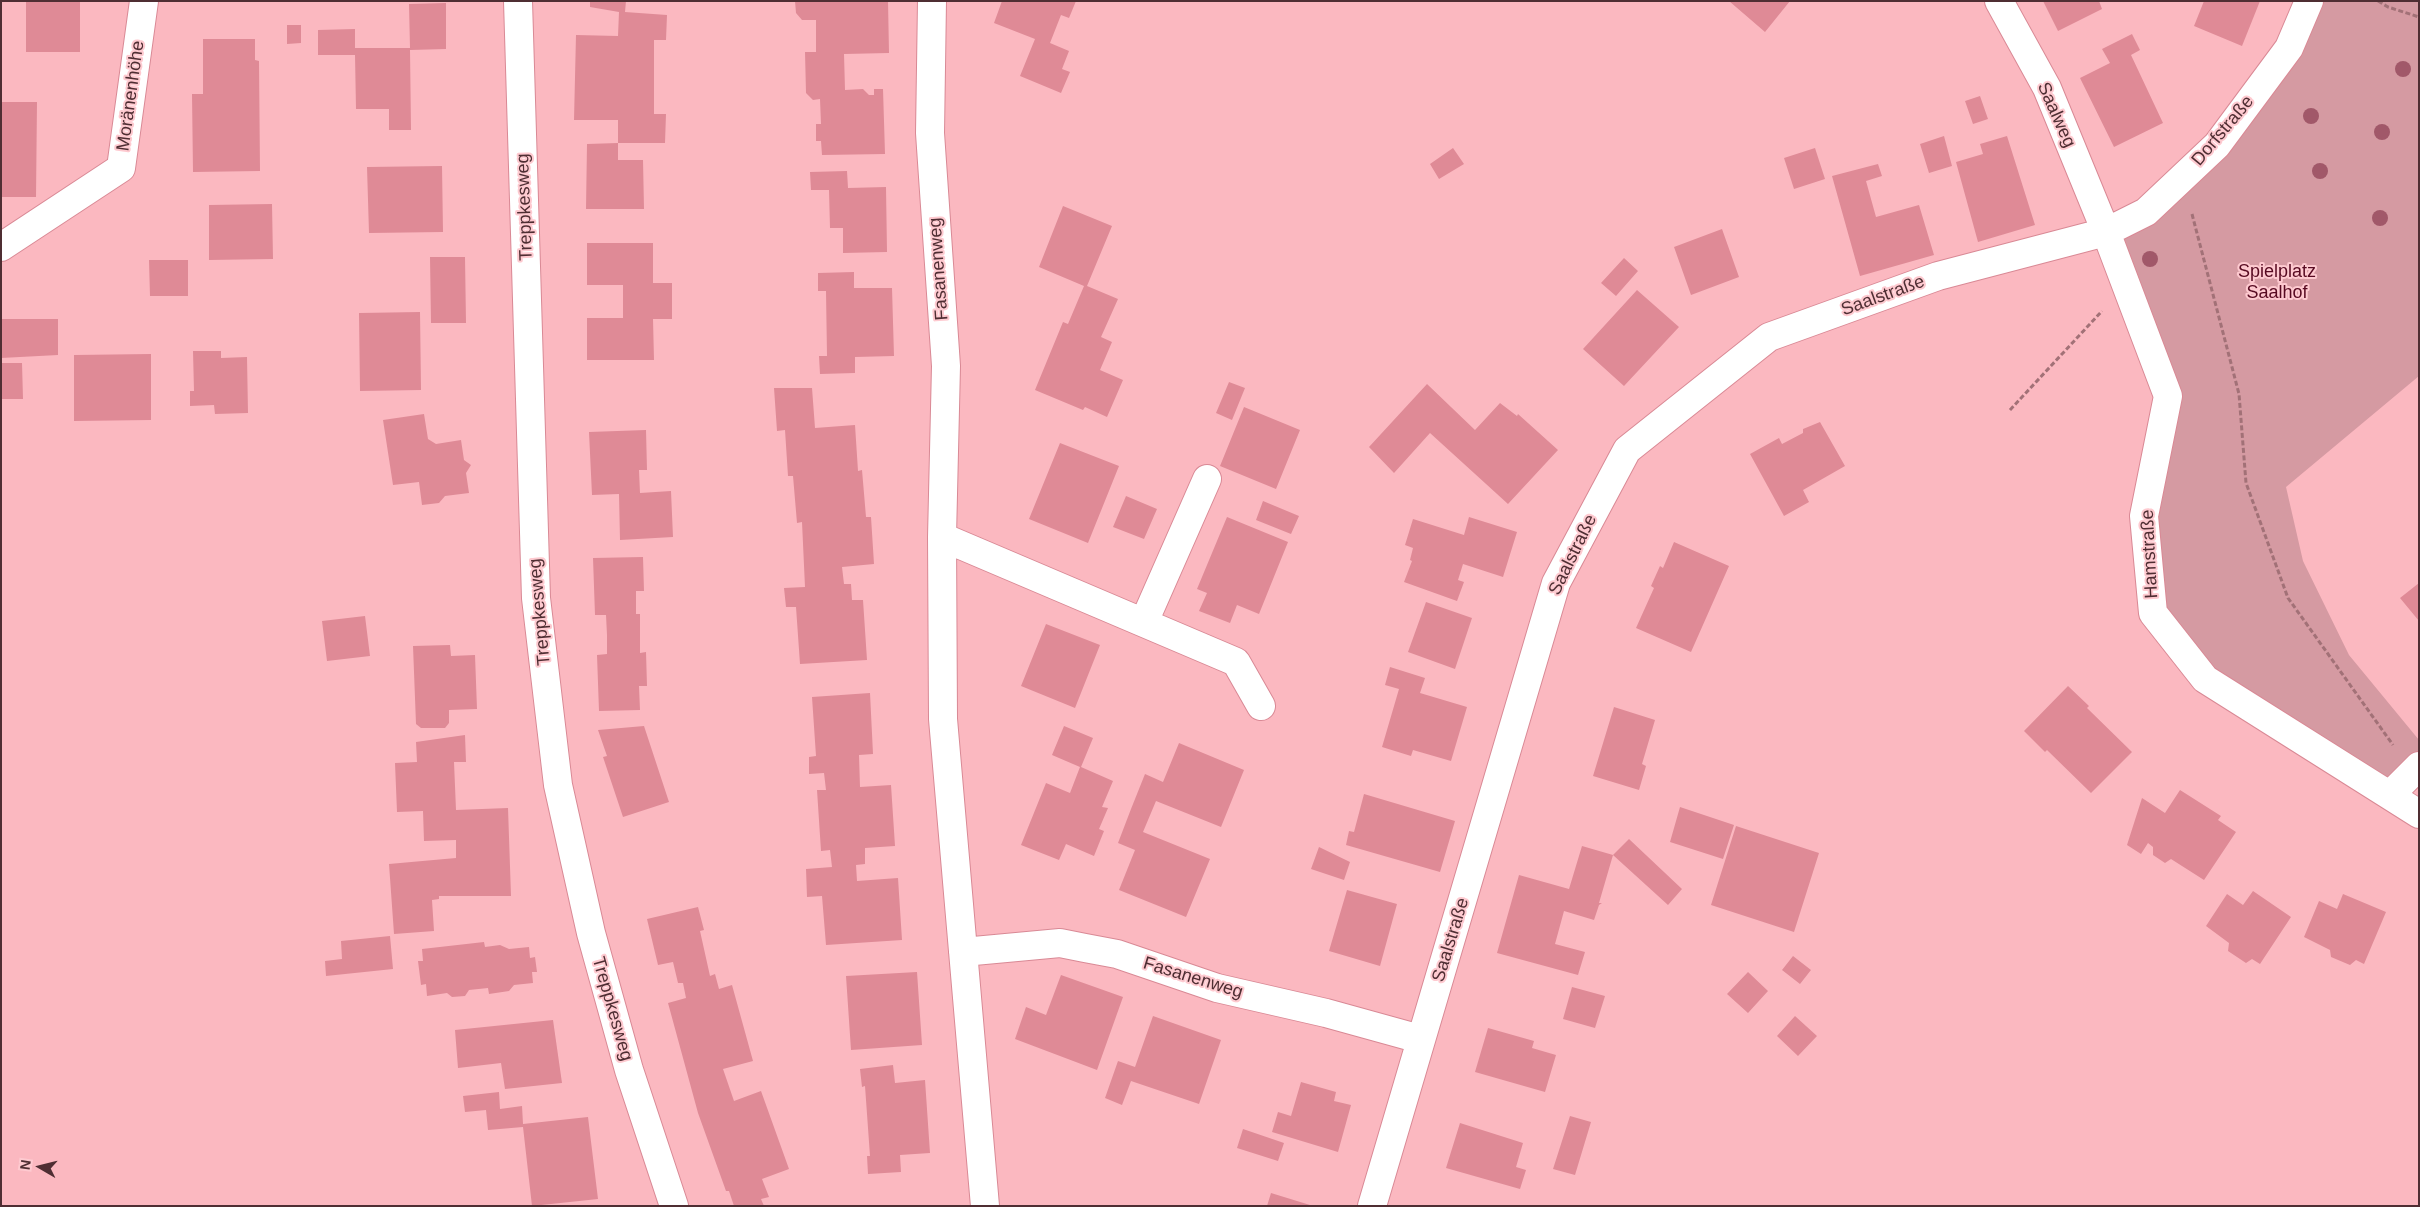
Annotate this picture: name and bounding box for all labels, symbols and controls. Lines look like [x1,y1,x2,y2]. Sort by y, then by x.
street label: Moränenhöhe [113,39,149,153]
street label: Saalweg [2032,79,2080,151]
street label: Dorfstraße [2187,91,2259,171]
street label: Treppkesweg [512,153,538,261]
street label: Fasanenweg [925,217,953,321]
park label: Spielplatz Saalhof [2238,261,2316,304]
street label: Saalstraße [1838,271,1928,321]
street label: Hamstraße [2137,509,2163,599]
street label: Saalstraße [1544,511,1602,599]
street label: Treppkesweg [525,558,555,666]
street label: Saalstraße [1428,895,1474,985]
street label: Fasanenweg [1141,953,1245,1003]
street label: Treppkesweg [587,954,637,1064]
north arrow [15,1142,65,1192]
text: N [17,1159,34,1171]

